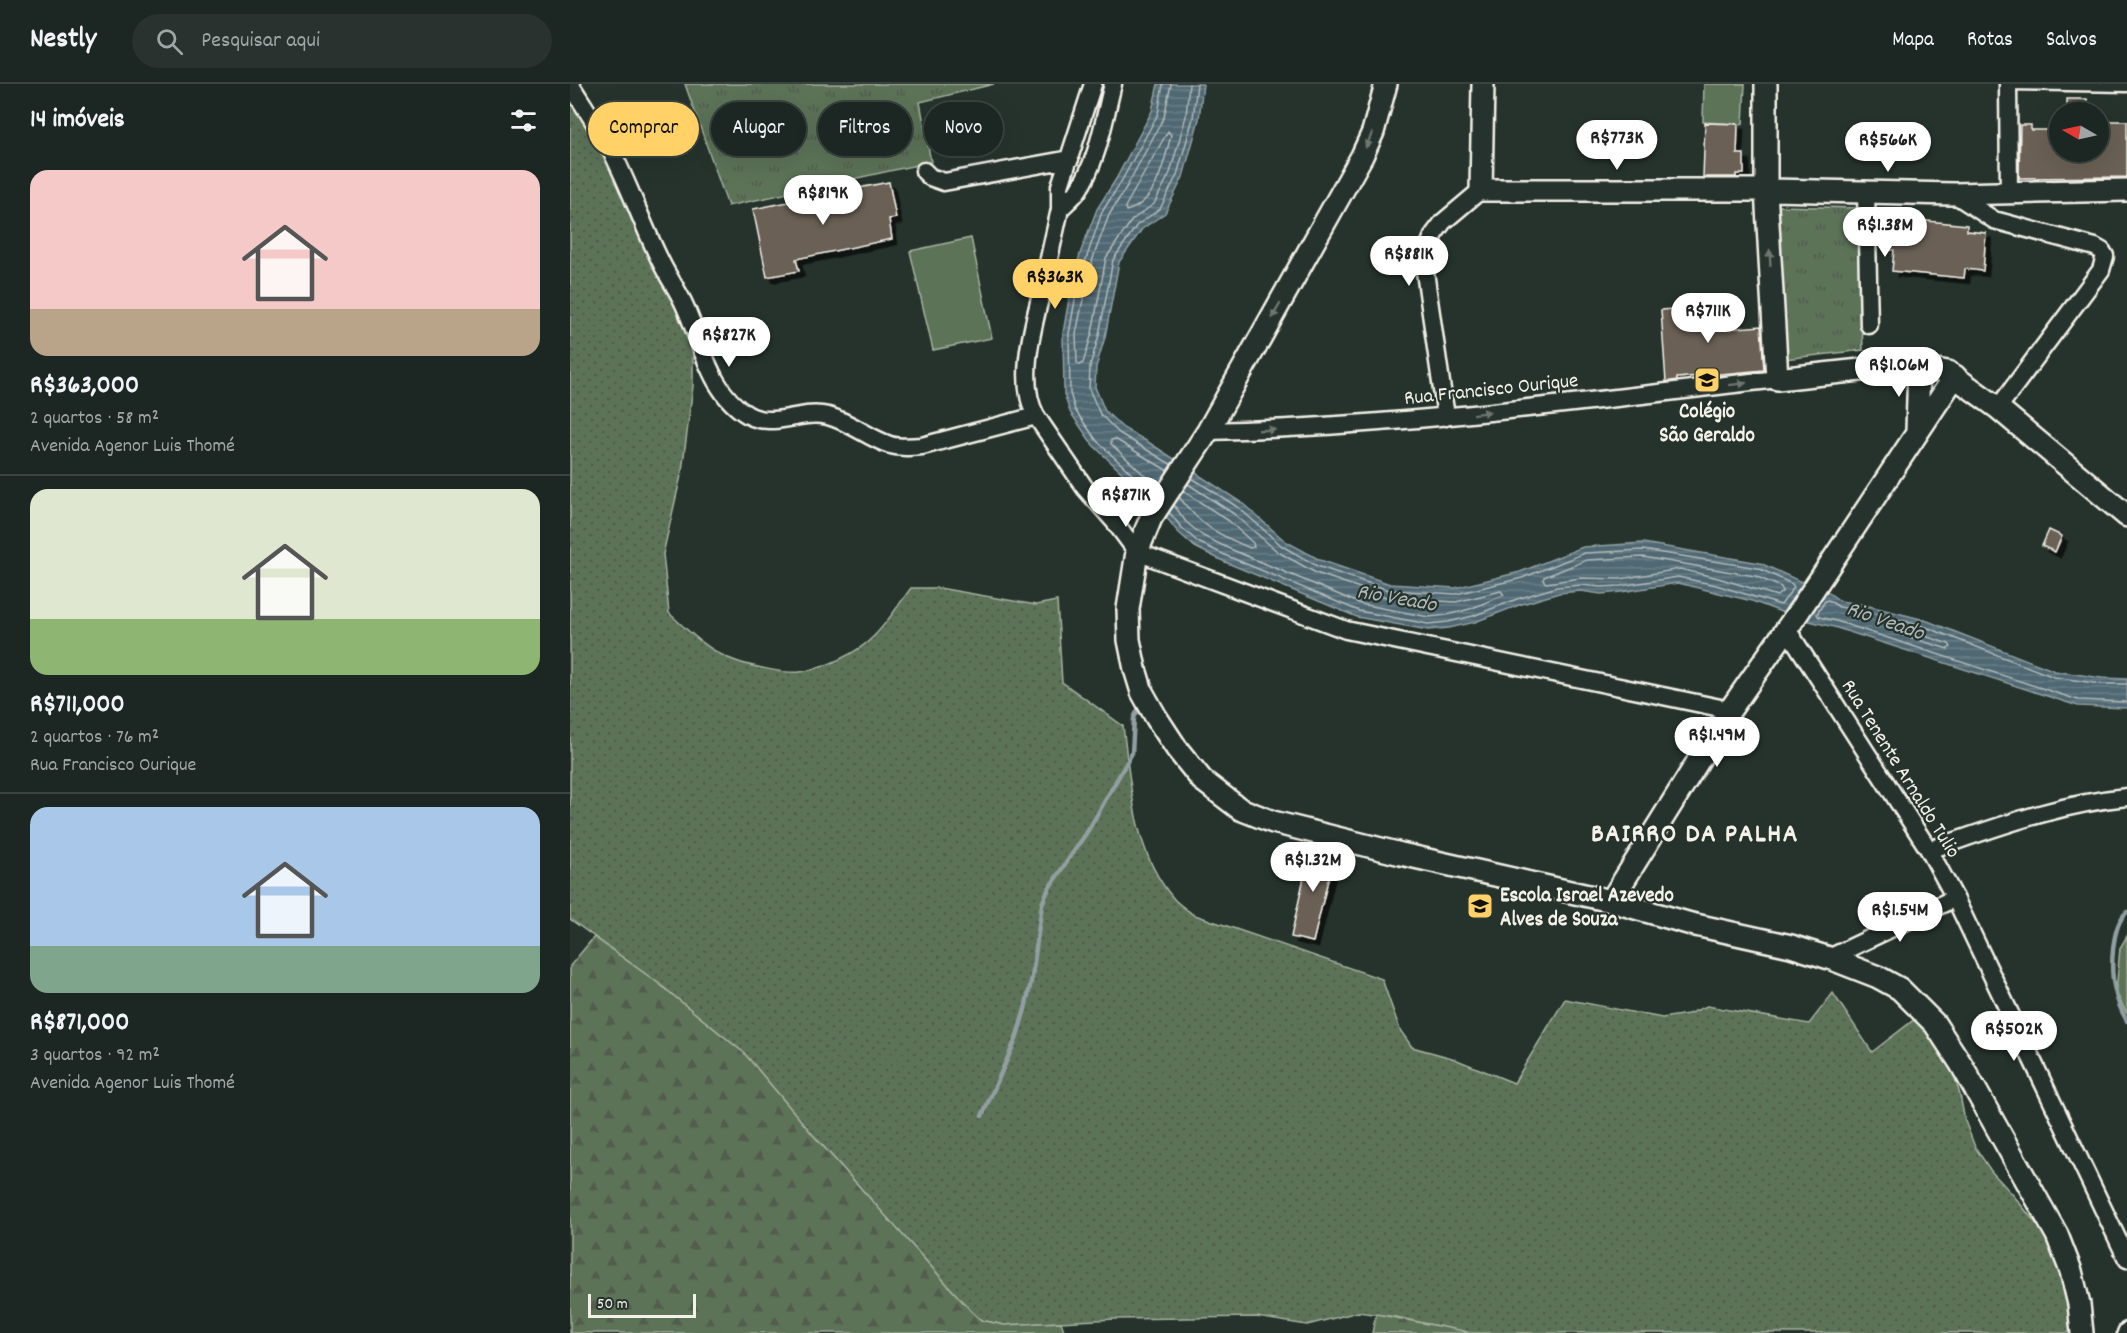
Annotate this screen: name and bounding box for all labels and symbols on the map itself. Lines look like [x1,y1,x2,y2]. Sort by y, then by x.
north arrow [2049,102,2109,162]
pin: R$773K [1568,120,1666,171]
pin: R$566K [1839,122,1937,173]
one-way arrow [1365,131,1374,148]
pin: R$819K [774,175,872,226]
pin: R$1.38M [1830,207,1940,258]
pin: R$881K [1360,236,1458,287]
one-way arrow [1765,248,1775,267]
pin: R$363K [1006,259,1104,310]
pin: R$711K [1659,293,1757,344]
one-way arrow [1270,303,1281,319]
pin: R$827K [680,317,778,368]
pin: R$1.06M [1844,347,1954,398]
school or university icon: Colégio São Geraldo [1692,365,1722,395]
street label: Rua Francisco Ourique [1403,367,1580,415]
one-way arrow [1729,379,1748,388]
place label: Colégio São Geraldo [1659,398,1755,452]
one-way arrow [1473,408,1492,418]
one-way arrow [1257,425,1276,435]
pin: R$871K [1077,477,1175,528]
water label: Rio Veado [1354,577,1440,622]
water label: Rio Veado [1842,595,1929,650]
street label: Rua Tenente Arnaldo Tulio [1832,675,1967,865]
pin: R$1.49M [1662,717,1772,768]
district label: BAIRRO DA PALHA [1591,816,1799,855]
pin: R$1.32M [1258,842,1368,893]
place label: Escola Israel Azevedo Alves de Souza [1500,882,1674,936]
school or university icon: Escola Israel Azevedo Alves de Souza [1465,891,1495,921]
pin: R$1.54M [1845,892,1955,943]
pin: R$502K [1965,1011,2063,1062]
scale bar [588,1291,696,1318]

